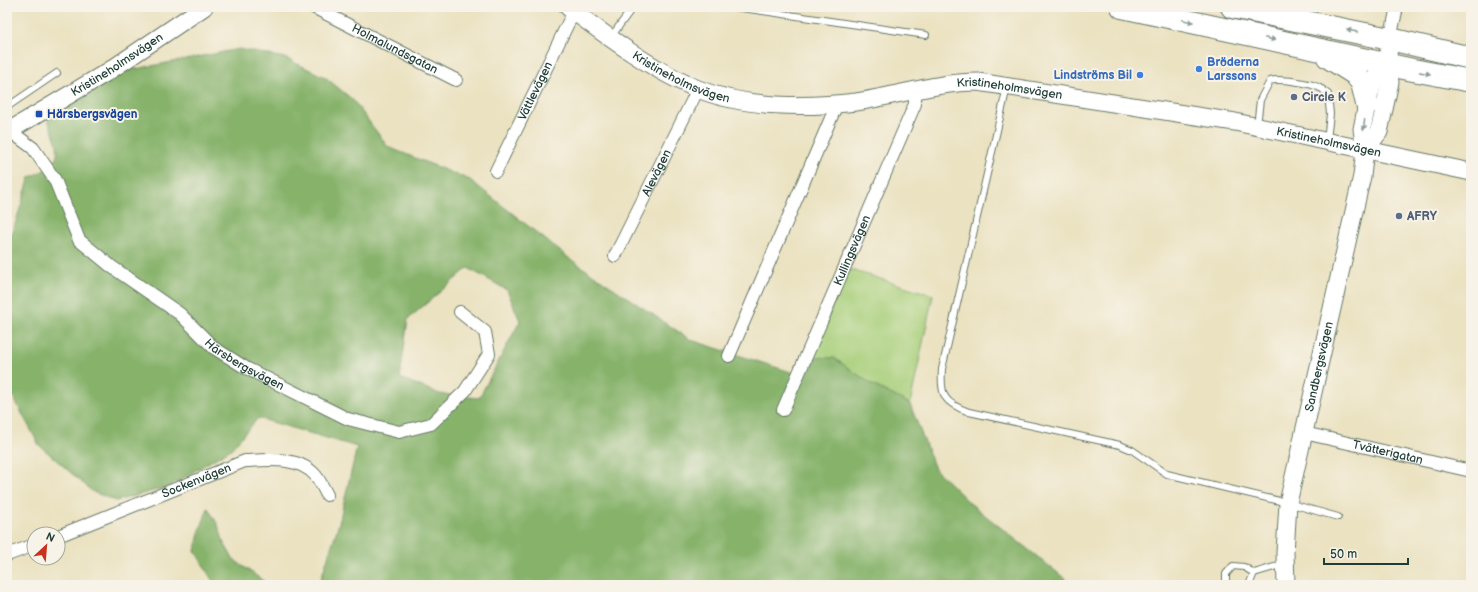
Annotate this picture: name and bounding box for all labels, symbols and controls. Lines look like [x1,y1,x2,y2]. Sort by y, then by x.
one-way arrow [1181,18,1194,24]
street label: Holmalundsgatan [349,21,440,78]
one-way arrow [1346,28,1358,34]
street label: Kristineholmsvägen [68,30,166,100]
one-way arrow [1264,36,1276,42]
street label: Kristineholmsvägen [629,48,731,107]
place label: Bröderna Larssons [1207,55,1259,84]
street label: Vättlevägen [515,59,556,123]
marker: Bröderna Larssons [1194,64,1204,74]
place label: Lindströms Bil [1053,68,1132,83]
marker: Lindströms Bil [1135,70,1145,80]
one-way arrow [1418,70,1431,76]
street label: Kristineholmsvägen [956,75,1064,103]
place label: Circle K [1302,90,1346,105]
marker: Circle K [1289,92,1299,102]
place label: Härsbergsvägen [47,107,138,122]
marker: Härsbergsvägen [34,109,44,119]
one-way arrow [1361,119,1367,132]
street label: Kristineholmsvägen [1275,124,1383,161]
street label: Alevägen [639,147,675,199]
place label: AFRY [1406,209,1438,224]
marker: AFRY [1394,211,1404,221]
street label: Kullingsvägen [831,213,874,288]
street label: Sandbergsvägen [1302,320,1337,413]
street label: Härsbergsvägen [201,336,287,394]
street label: Tvätterigatan [1351,437,1425,468]
street label: Sockenvägen [160,460,234,502]
north arrow [26,526,66,566]
text: N [44,530,57,545]
scale bar [1324,540,1408,566]
text: 50 m [1330,547,1357,562]

